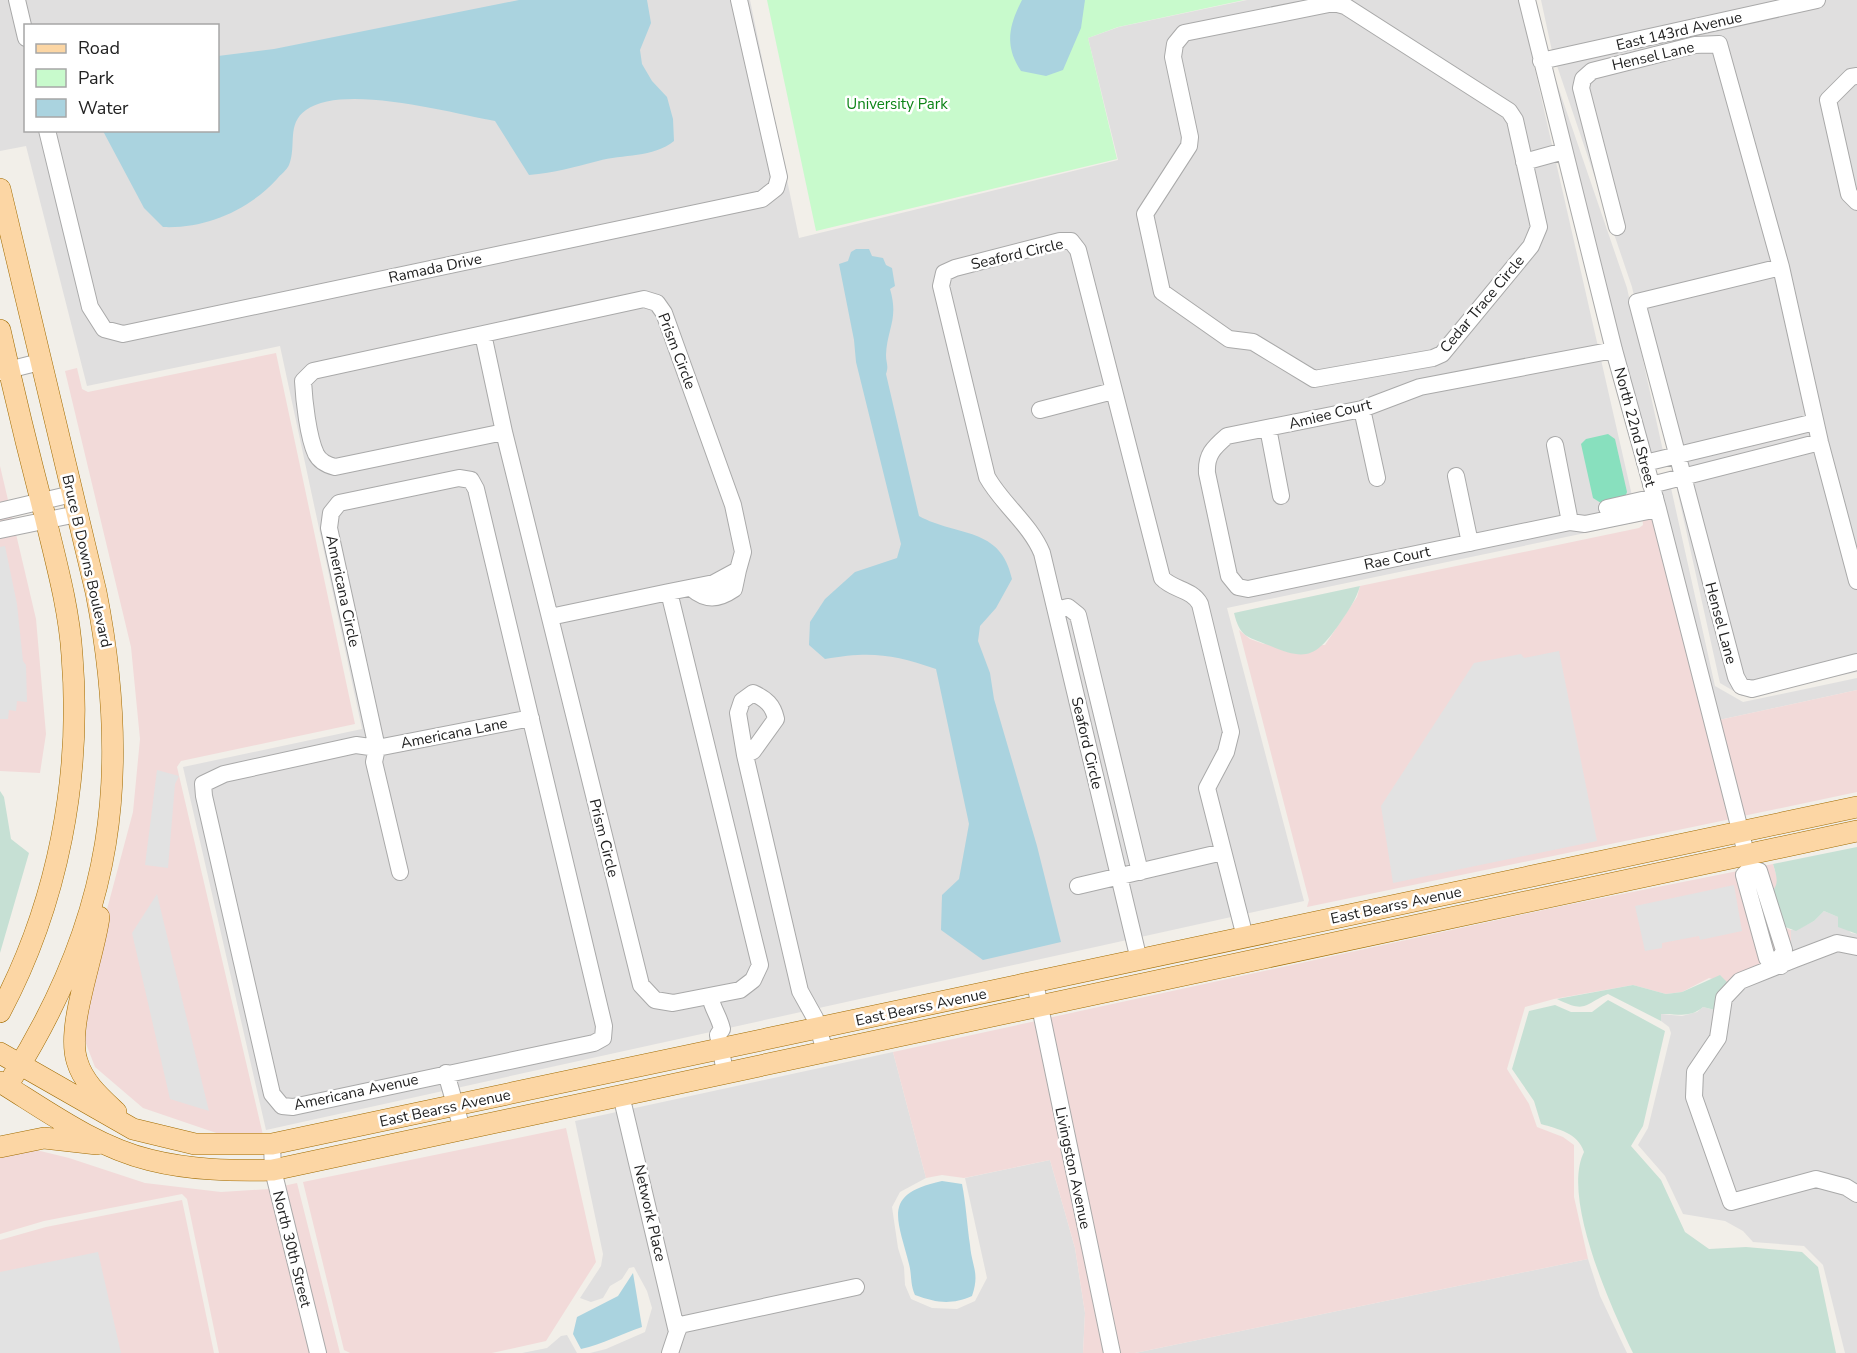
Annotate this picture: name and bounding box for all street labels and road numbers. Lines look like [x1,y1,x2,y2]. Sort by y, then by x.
street label: East 143rd Avenue [1614,7,1744,55]
street label: Hensel Lane [1610,37,1696,75]
street label: Seaford Circle [969,234,1065,274]
street label: Ramada Drive [387,248,483,288]
street label: Cedar Trace Circle [1435,251,1529,357]
street label: Prism Circle [653,310,701,392]
street label: North 22nd Street [1609,365,1661,490]
street label: Amiee Court [1287,394,1374,434]
street label: Bruce B Downs Boulevard [57,473,117,649]
street label: Americana Circle [321,533,365,649]
street label: Rae Court [1362,541,1433,575]
street label: Hensel Lane [1700,580,1742,666]
street label: Seaford Circle [1067,695,1107,791]
street label: Americana Lane [399,713,509,753]
street label: Prism Circle [585,797,623,879]
street label: East Bearss Avenue [1329,881,1463,929]
street label: East Bearss Avenue [854,983,988,1031]
street label: Americana Avenue [292,1069,420,1115]
street label: East Bearss Avenue [378,1084,512,1132]
street label: Livingston Avenue [1050,1105,1096,1231]
street label: Network Place [629,1163,671,1263]
street label: North 30th Street [268,1189,316,1310]

